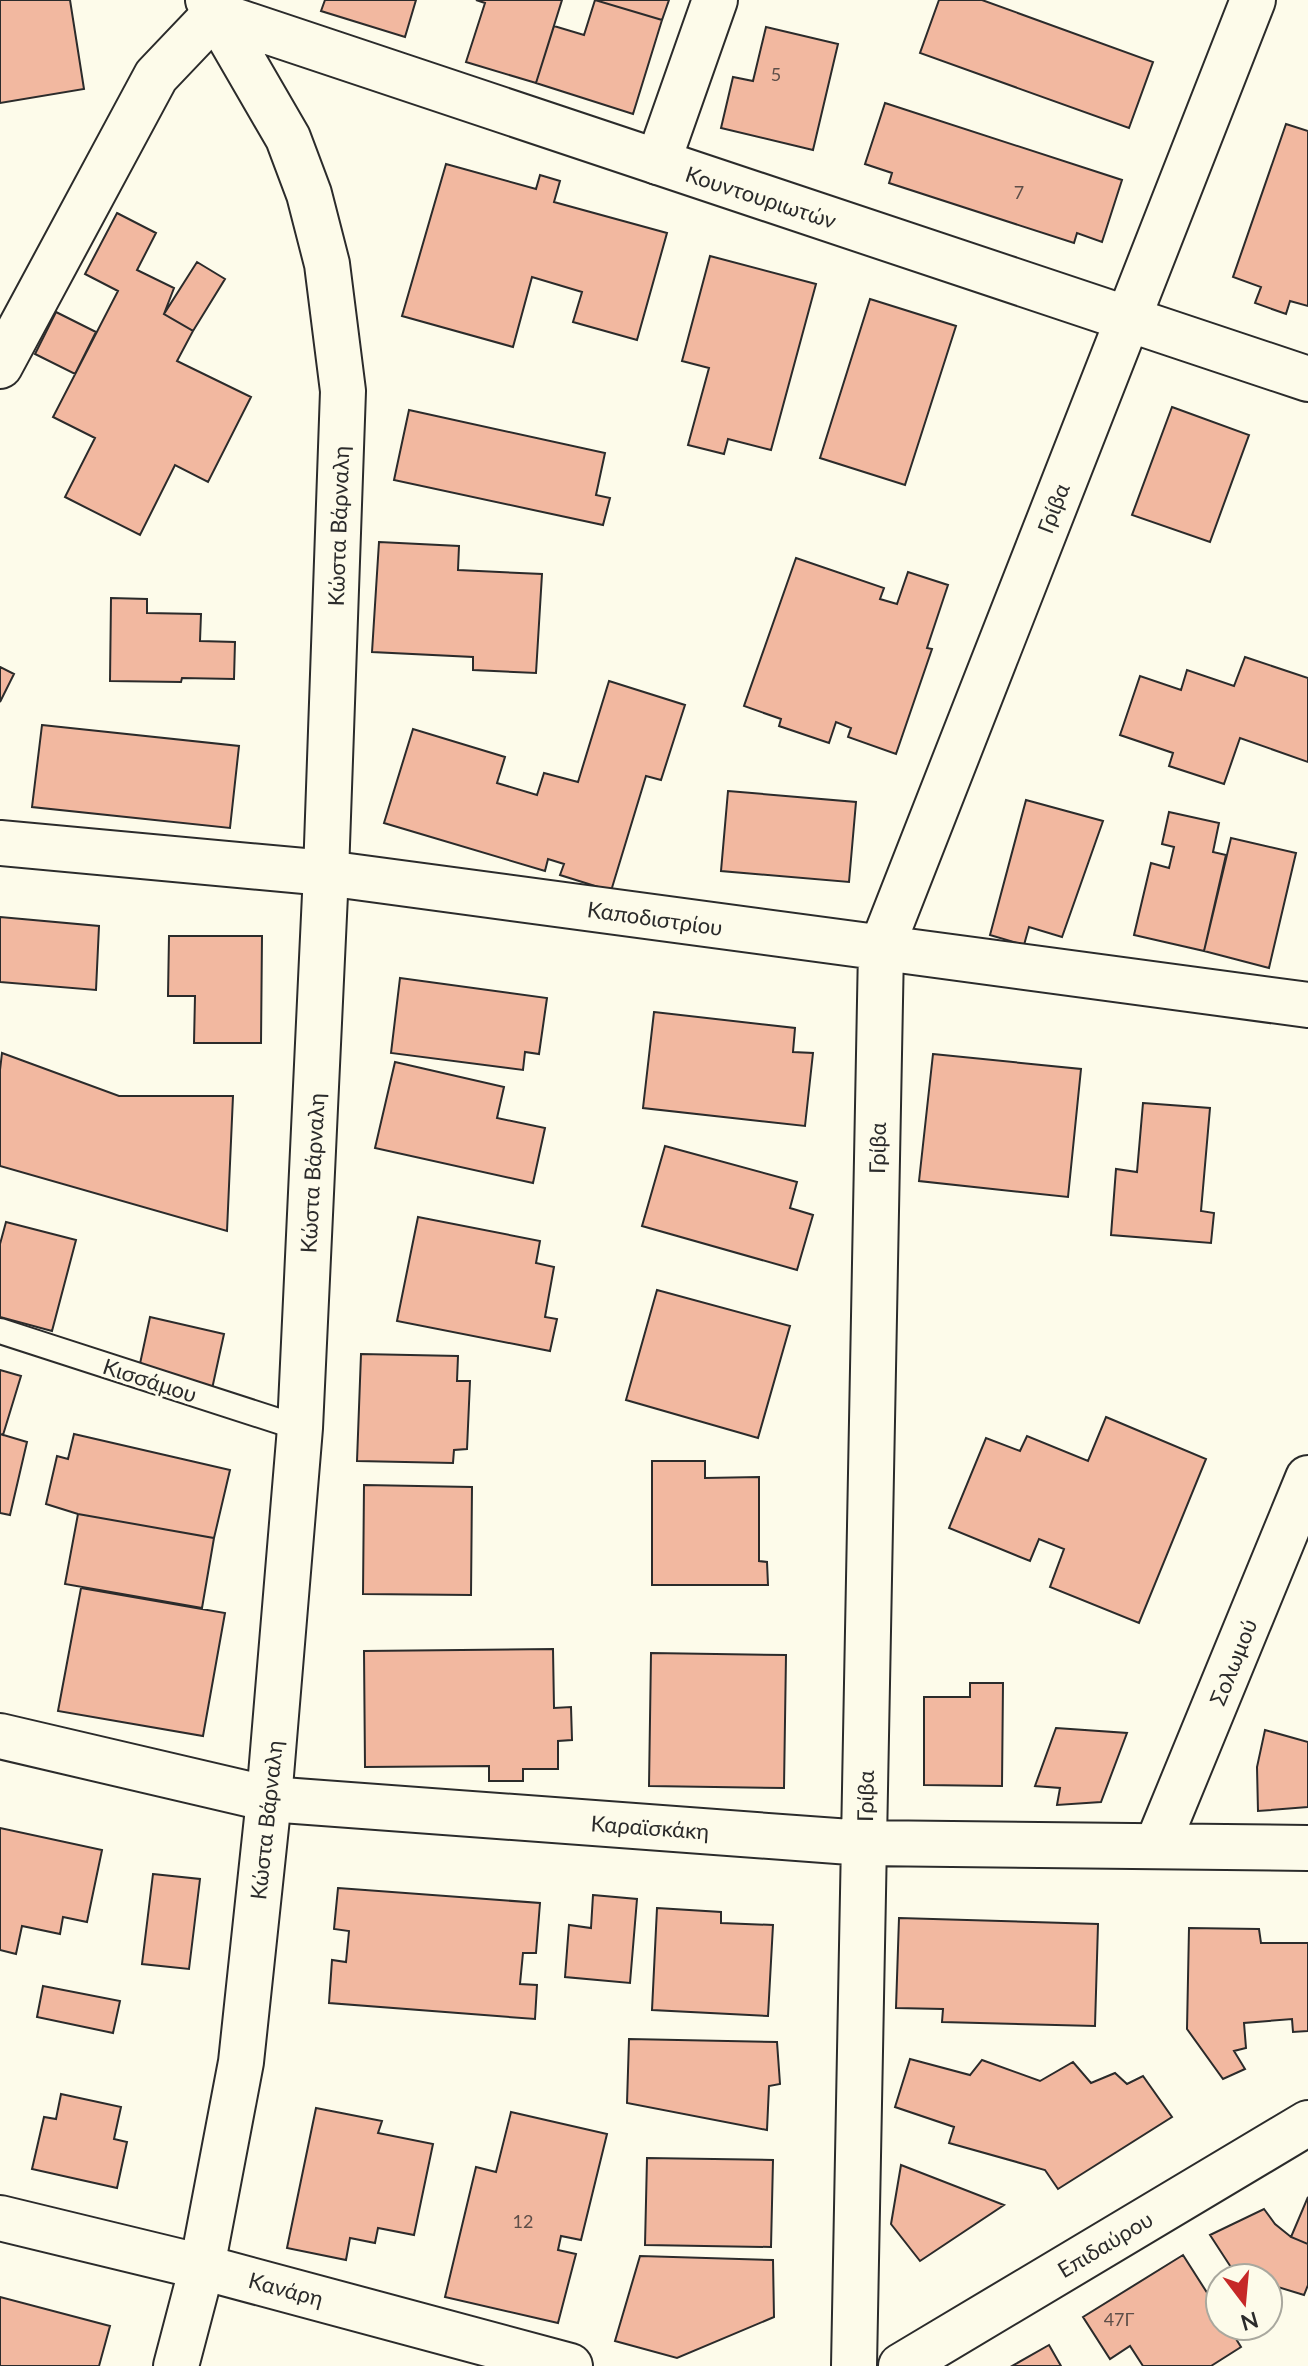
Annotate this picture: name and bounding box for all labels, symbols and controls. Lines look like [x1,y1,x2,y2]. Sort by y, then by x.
house number: 5 [771,63,781,85]
street label: Κουντουριωτών [682,160,840,234]
house number: 7 [1014,181,1024,203]
street label: Κώστα Βάρναλη [322,445,354,607]
street label: Γρίβα [1031,479,1075,537]
street label: Καποδιστρίου [586,895,724,941]
street label: Κώστα Βάρναλη [294,1092,330,1254]
street label: Γρίβα [863,1122,891,1174]
street label: Κισσάμου [100,1352,200,1408]
street label: Σολωμού [1203,1615,1263,1709]
street label: Κώστα Βάρναλη [244,1739,288,1901]
street label: Γρίβα [851,1770,879,1822]
street label: Καραϊσκάκη [590,1809,710,1845]
street label: Επιδαύρου [1053,2205,1157,2283]
house number: 12 [513,2210,533,2232]
north arrow [1204,2262,1284,2342]
street label: Κανάρη [246,2266,326,2312]
text: N [1238,2306,1262,2337]
house number: 47Γ [1104,2308,1135,2330]

